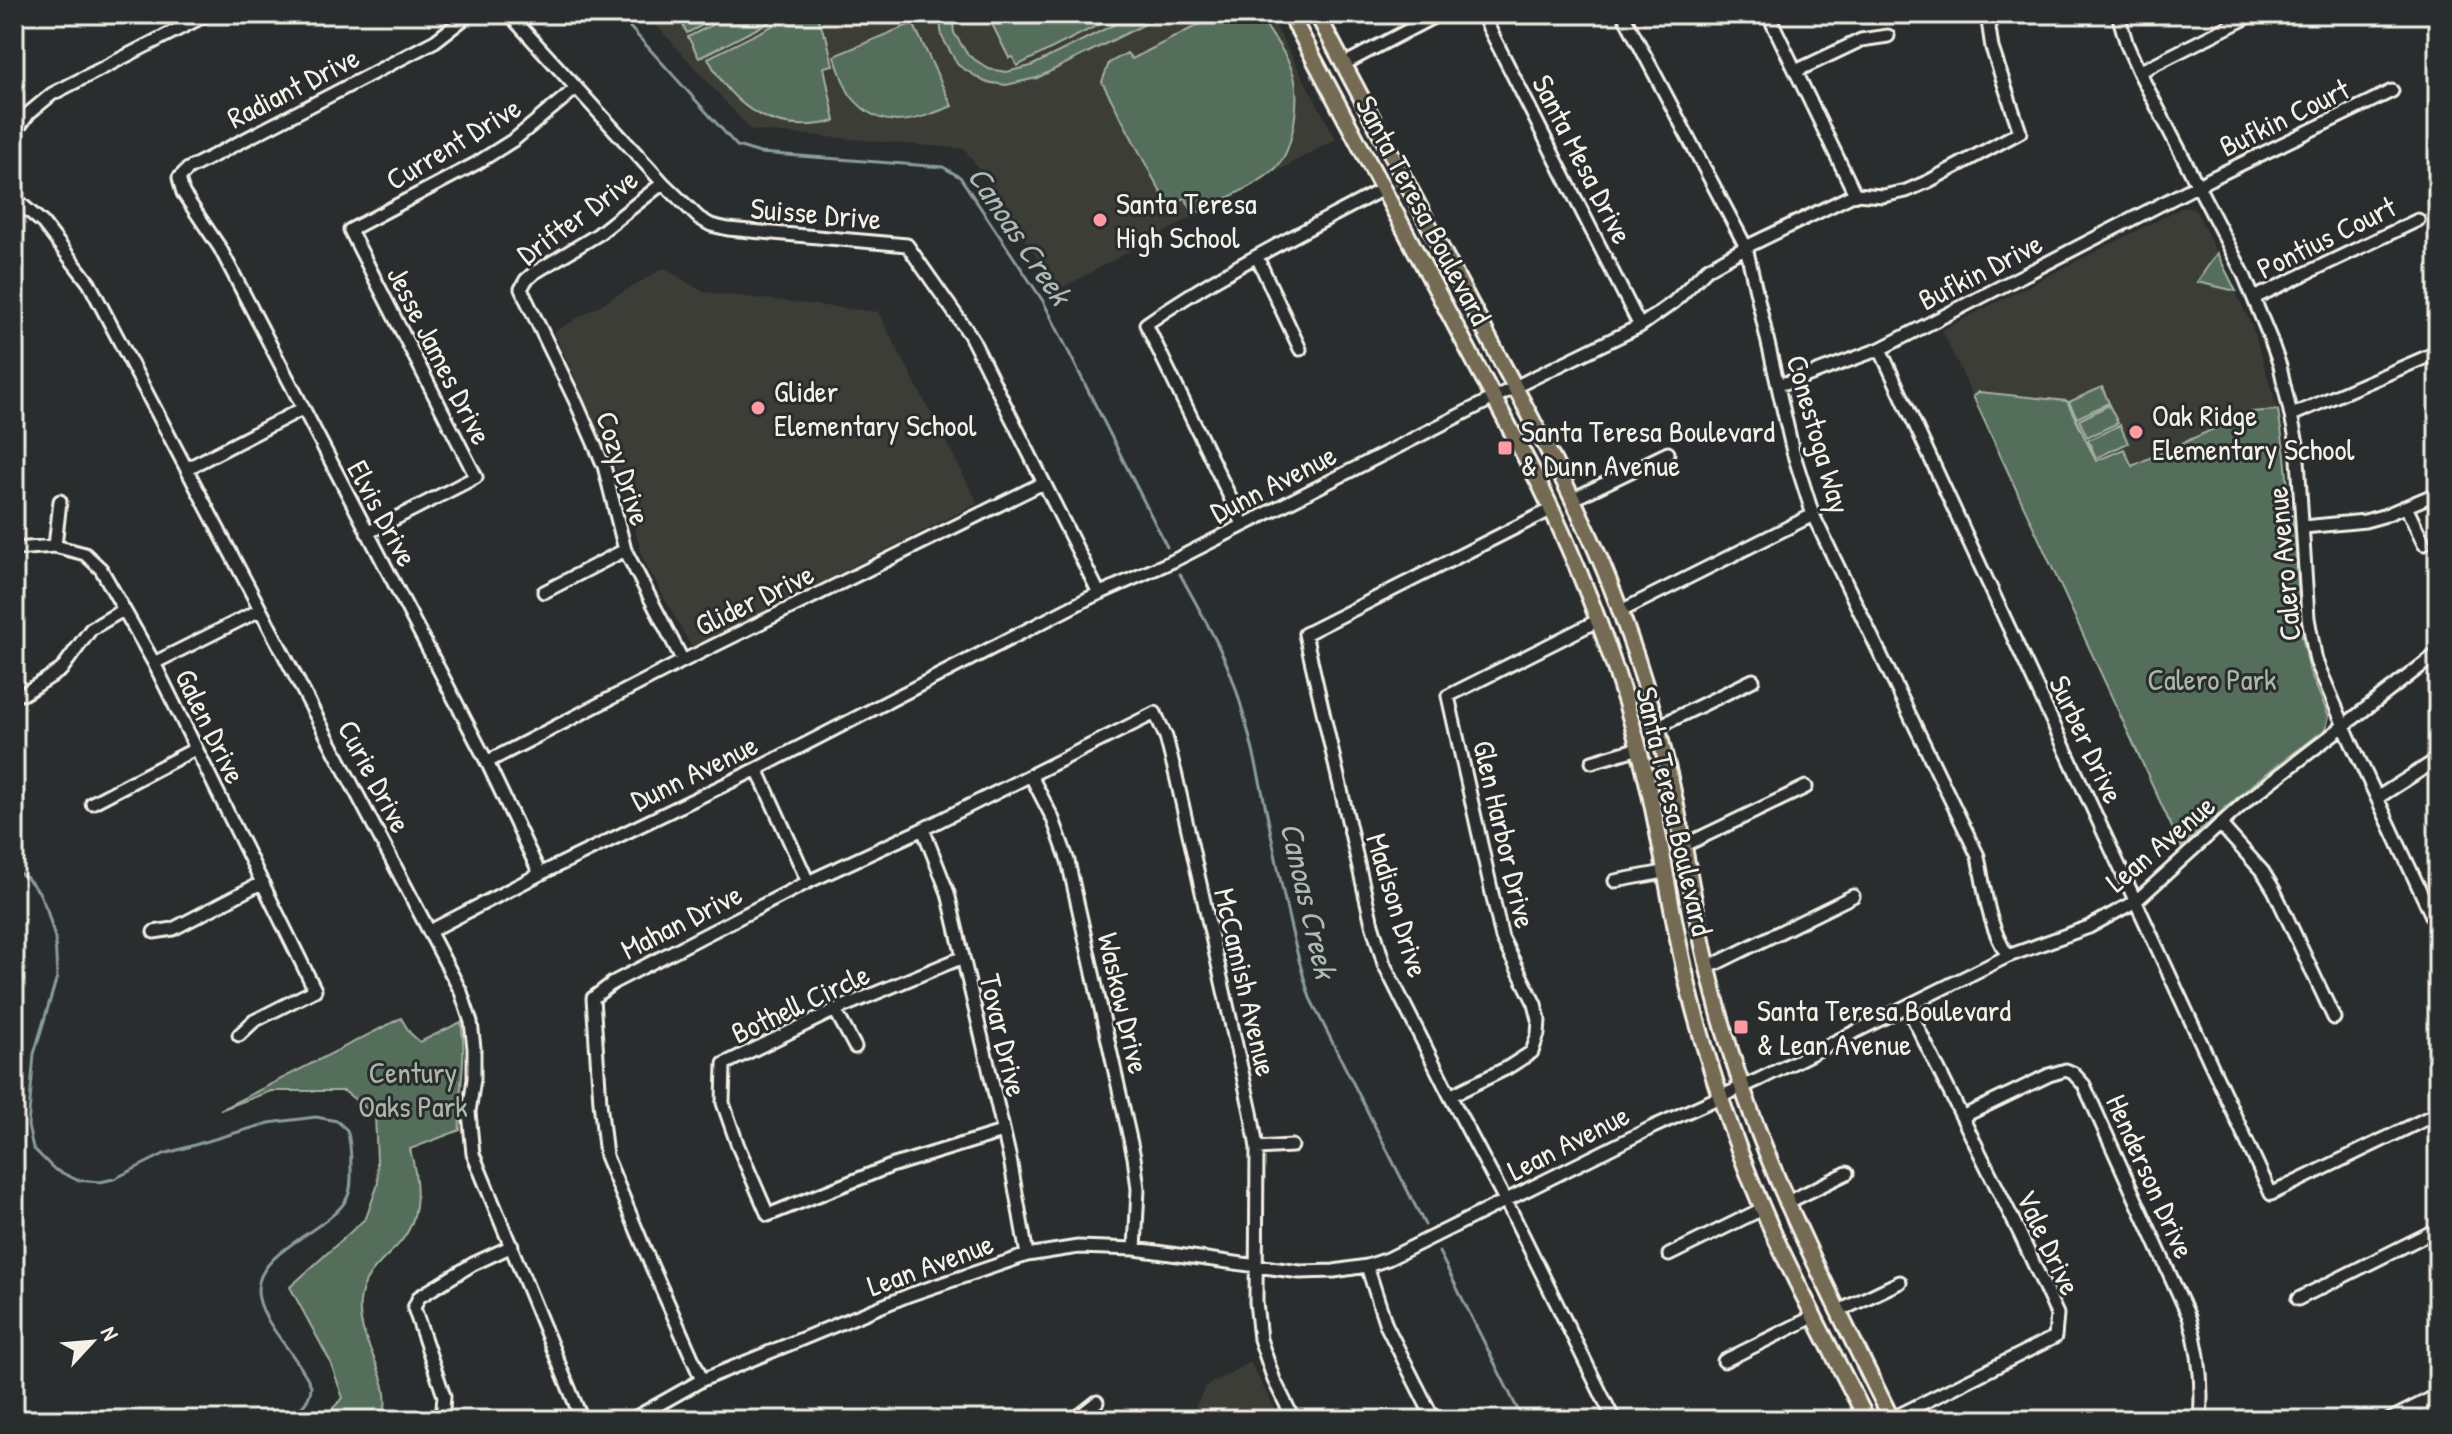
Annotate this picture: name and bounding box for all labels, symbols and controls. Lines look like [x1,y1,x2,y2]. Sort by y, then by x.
street label: Radiant Drive [220,37,366,137]
street label: Santa Mesa Drive [1523,68,1643,250]
street label: Bufkin Court [2212,68,2356,166]
street label: Current Drive [378,87,528,199]
street label: Santa Teresa Boulevard [1347,88,1501,332]
water label: Canoas Creek [958,157,1084,315]
street label: Drifter Drive [508,159,646,273]
place label: Santa Teresa High School [1116,183,1257,257]
street label: Pontius Court [2250,186,2403,288]
street label: Suisse Drive [749,187,883,239]
marker: Santa Teresa High School [1091,211,1109,229]
street label: Bufkin Drive [1911,223,2049,319]
street label: Jesse James Drive [378,259,502,451]
street label: Conestoga Way [1777,350,1861,518]
place label: Glider Elementary School [774,371,976,445]
place label: Oak Ridge Elementary School [2152,395,2354,469]
marker: Glider Elementary School [749,399,767,417]
street label: Cozy Drive [587,406,661,530]
place label: Santa Teresa Boulevard & Dunn Avenue [1521,411,1775,485]
marker: Oak Ridge Elementary School [2127,423,2145,441]
street label: Dunn Avenue [1203,434,1343,532]
marker: Santa Teresa Boulevard & Dunn Avenue [1496,439,1514,457]
street label: Elvis Drive [338,453,428,573]
street label: Calero Avenue [2256,485,2310,643]
street label: Glider Drive [688,553,820,645]
park label: Calero Park [2148,659,2276,699]
street label: Galen Drive [166,662,256,790]
street label: Surber Drive [2040,669,2134,809]
street label: Santa Teresa Boulevard [1627,683,1723,940]
street label: Curie Drive [329,713,421,839]
street label: Dunn Avenue [624,724,764,820]
street label: Glen Harbor Drive [1464,736,1546,932]
street label: Lean Avenue [2097,785,2223,901]
water label: Canoas Creek [1270,818,1348,985]
street label: Madison Drive [1357,828,1439,982]
street label: Mahan Drive [614,873,748,969]
street label: McCamish Avenue [1205,884,1287,1080]
street label: Waskow Drive [1088,929,1160,1078]
street label: Bothell Circle [724,954,876,1052]
street label: Tovar Drive [970,970,1038,1100]
place label: Santa Teresa Boulevard & Lean Avenue [1757,990,2011,1064]
marker: Santa Teresa Boulevard & Lean Avenue [1732,1018,1750,1036]
park label: Century Oaks Park [358,1052,468,1126]
street label: Henderson Drive [2097,1088,2205,1264]
street label: Lean Avenue [1500,1094,1636,1190]
street label: Vale Drive [2007,1183,2091,1301]
street label: Lean Avenue [861,1223,999,1305]
north arrow [52,1302,132,1382]
text: N [94,1321,126,1345]

